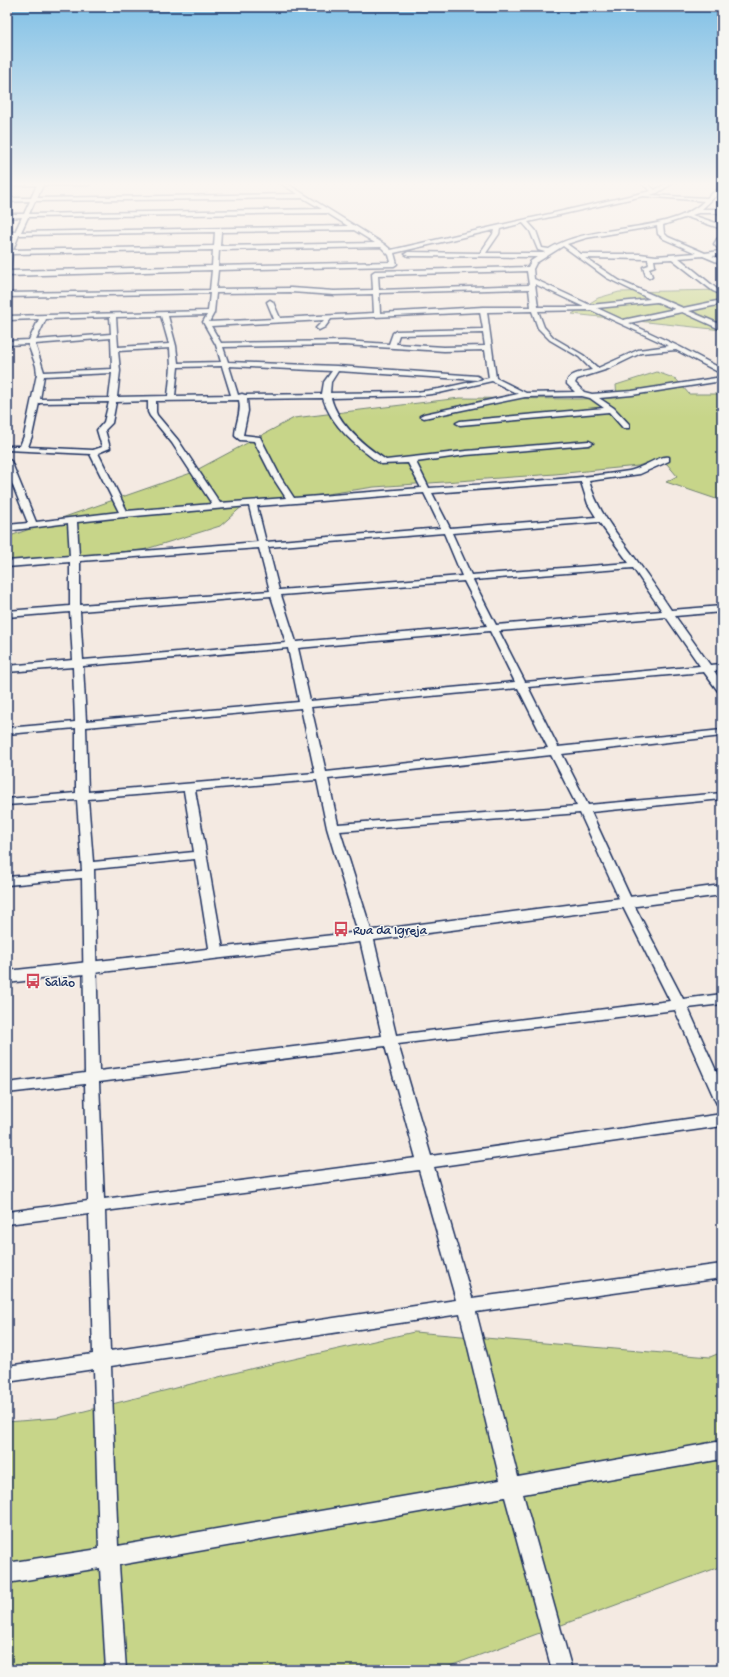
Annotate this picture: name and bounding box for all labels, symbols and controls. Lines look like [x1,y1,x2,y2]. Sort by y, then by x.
bus stop icon: Rua da Igreja [332,920,350,938]
place label: Rua da Igreja [353,924,428,939]
bus stop icon: Salão [24,972,42,990]
place label: Salão [45,976,75,991]

